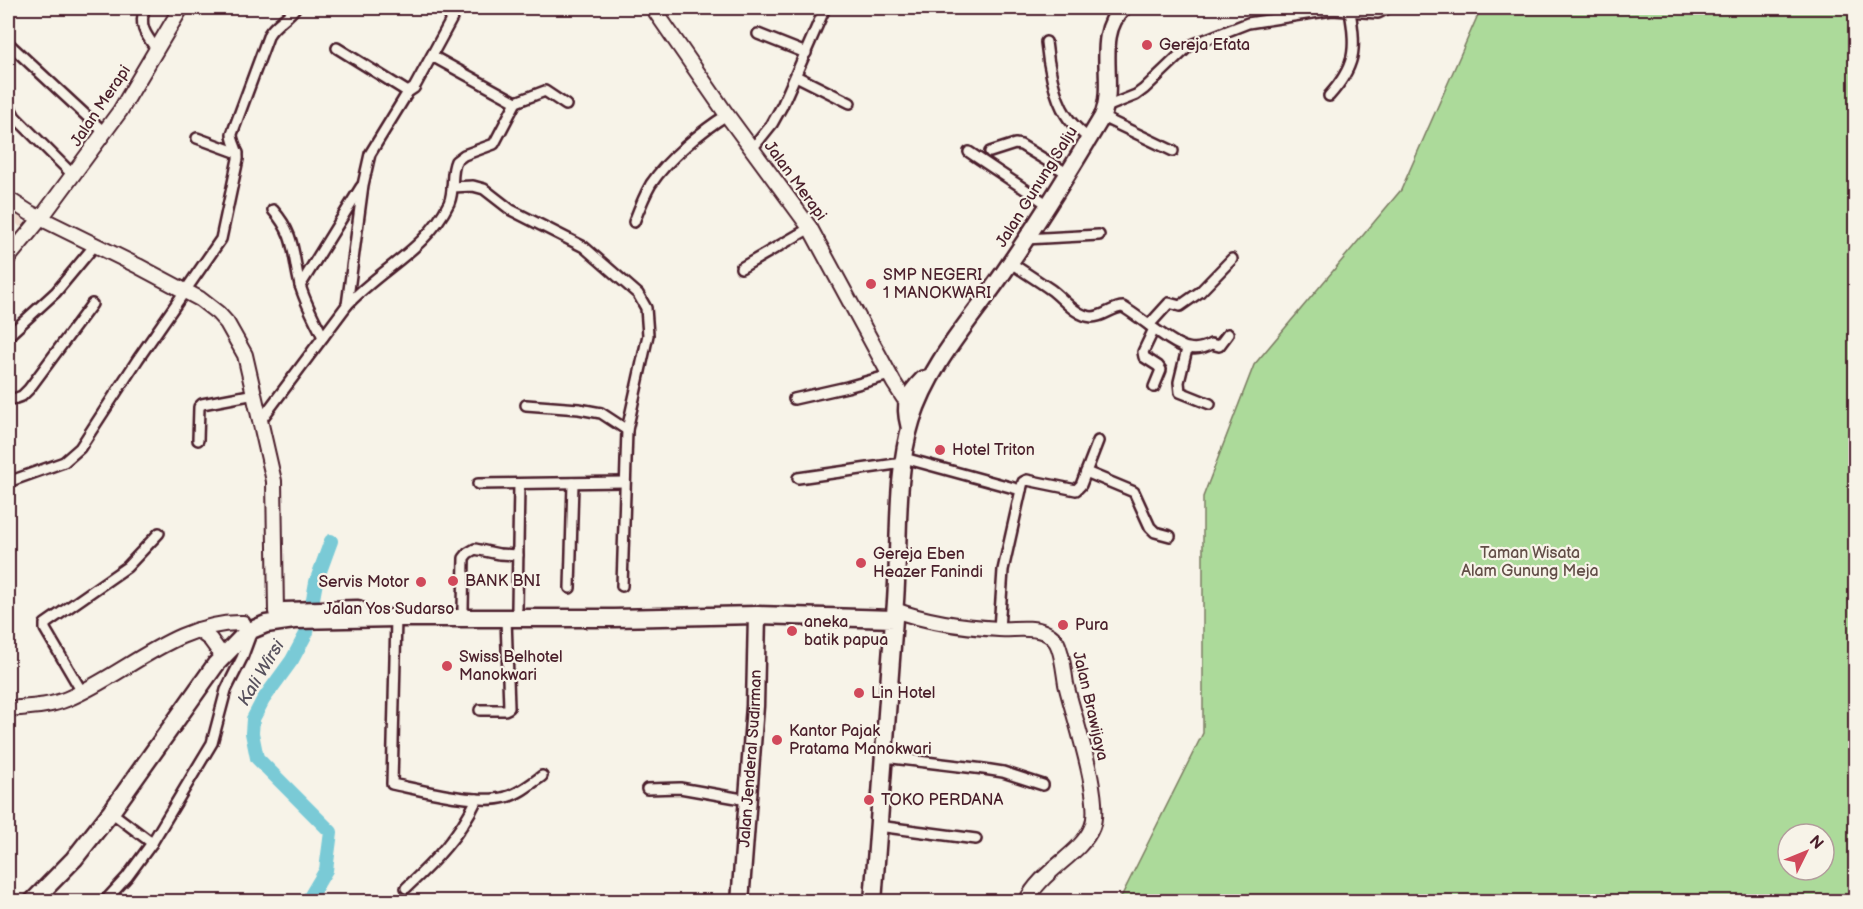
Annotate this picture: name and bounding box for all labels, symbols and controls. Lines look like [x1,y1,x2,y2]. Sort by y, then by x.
place label: Gereja Efata [1159,36,1250,55]
marker: Gereja Efata [1140,38,1154,52]
street label: Jalan Merapi [67,62,135,150]
street label: Jalan Gunung Salju [992,123,1082,251]
street label: Jalan Merapi [760,137,830,225]
place label: SMP NEGERI 1 MANOKWARI [883,266,991,303]
marker: SMP NEGERI 1 MANOKWARI [864,277,878,291]
place label: Hotel Triton [952,441,1035,460]
marker: Hotel Triton [933,443,947,457]
park label: Taman Wisata Alam Gunung Meja [1461,544,1599,581]
place label: Gereja Eben Heazer Fanindi [873,545,983,582]
marker: Gereja Eben Heazer Fanindi [854,556,868,570]
place label: BANK BNI [465,572,540,591]
place label: Servis Motor [318,573,409,592]
marker: BANK BNI [446,574,460,588]
marker: Servis Motor [414,575,428,589]
street label: Jalan Yos Sudarso [324,600,454,619]
place label: aneka batik papua [804,613,888,650]
place label: Pura [1075,616,1109,635]
marker: Pura [1056,618,1070,632]
marker: aneka batik papua [785,624,799,638]
water label: Kali Wirsi [233,636,289,710]
place label: Swiss Belhotel Manokwari [459,648,563,685]
street label: Jalan Brawijaya [1068,649,1112,763]
marker: Swiss Belhotel Manokwari [440,659,454,673]
street label: Jalan Jenderal Sudirman [735,669,765,848]
place label: Lin Hotel [871,684,935,703]
marker: Lin Hotel [852,686,866,700]
place label: Kantor Pajak Pratama Manokwari [789,722,932,759]
marker: Kantor Pajak Pratama Manokwari [770,733,784,747]
place label: TOKO PERDANA [881,791,1003,810]
marker: TOKO PERDANA [862,793,876,807]
north arrow [1776,822,1836,882]
text: N [1805,832,1827,854]

